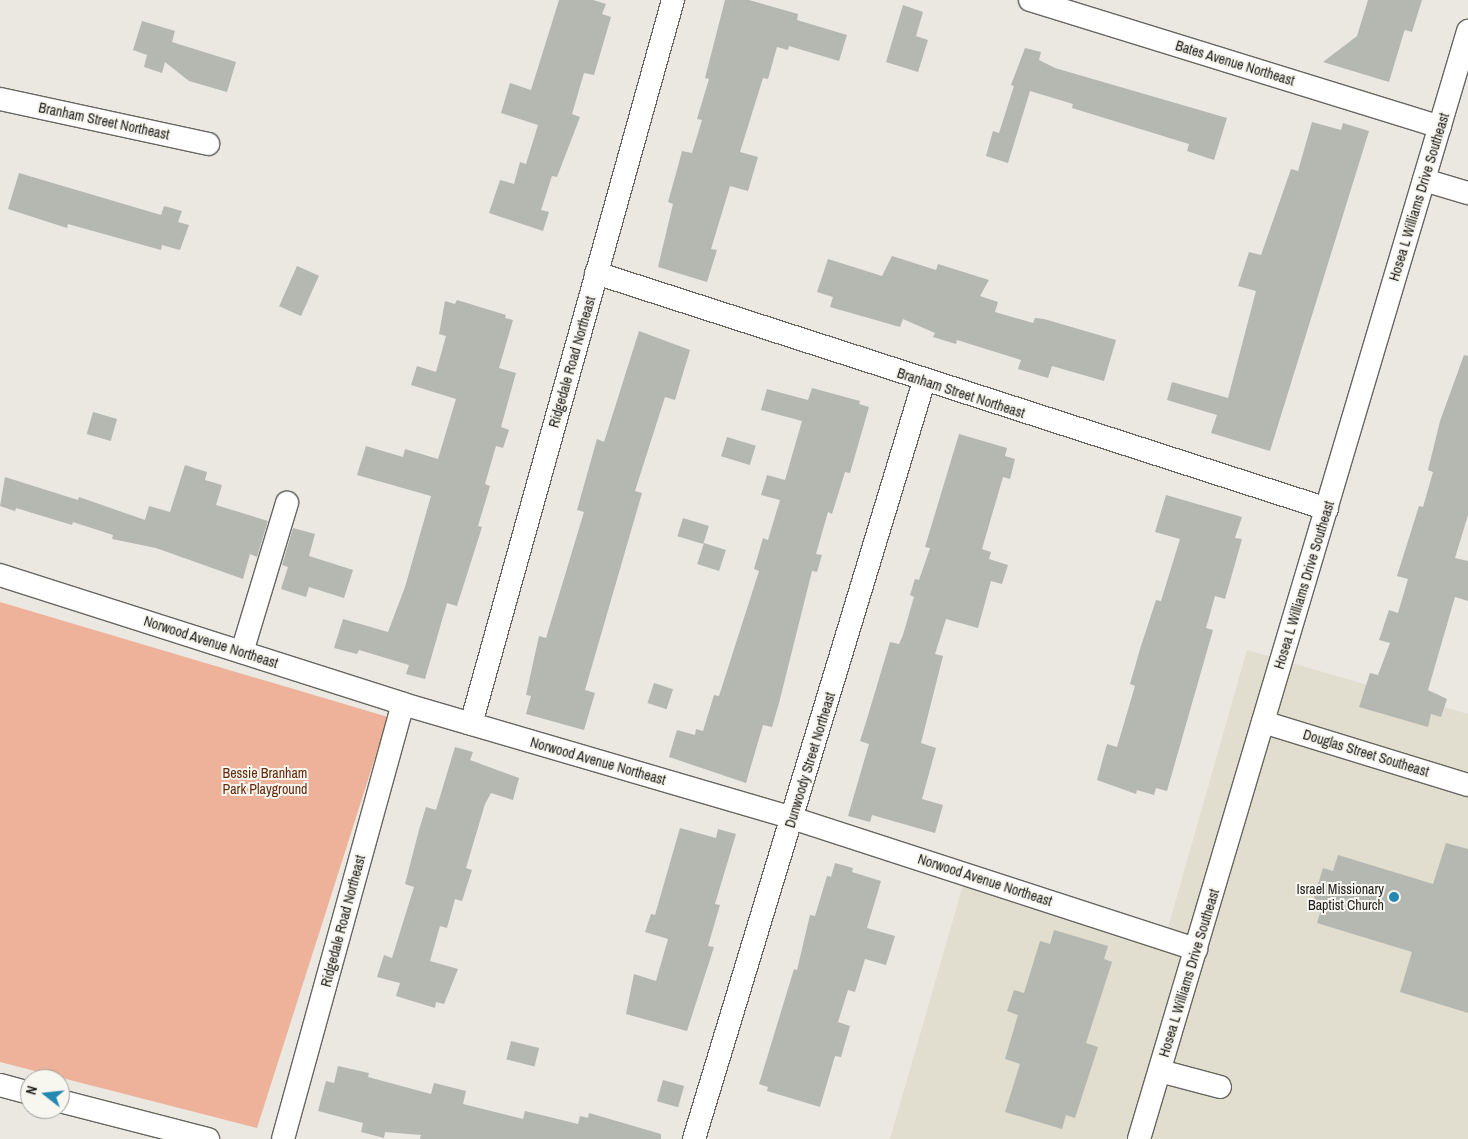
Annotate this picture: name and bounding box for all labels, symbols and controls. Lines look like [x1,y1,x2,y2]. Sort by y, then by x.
street label: Bates Avenue Northeast [1173,37,1297,89]
street label: Branham Street Northeast [37,99,171,143]
street label: Hosea L Williams Drive Southeast [1385,111,1453,283]
street label: Ridgedale Road Northeast [545,294,599,430]
street label: Branham Street Northeast [895,364,1027,422]
street label: Hosea L Williams Drive Southeast [1270,499,1338,671]
street label: Norwood Avenue Northeast [141,612,281,672]
street label: Dunwoody Street Northeast [781,690,839,830]
street label: Douglas Street Southeast [1301,726,1431,780]
street label: Norwood Avenue Northeast [528,734,668,788]
park label: Bessie Branham Park Playground [223,765,307,798]
street label: Norwood Avenue Northeast [915,850,1055,910]
street label: Ridgedale Road Northeast [317,853,369,989]
place label: Israel Missionary Baptist Church [1297,881,1384,914]
street label: Hosea L Williams Drive Southeast [1155,887,1223,1059]
marker: Israel Missionary Baptist Church [1388,891,1400,903]
north arrow [20,1069,70,1119]
text: N [22,1084,41,1097]

